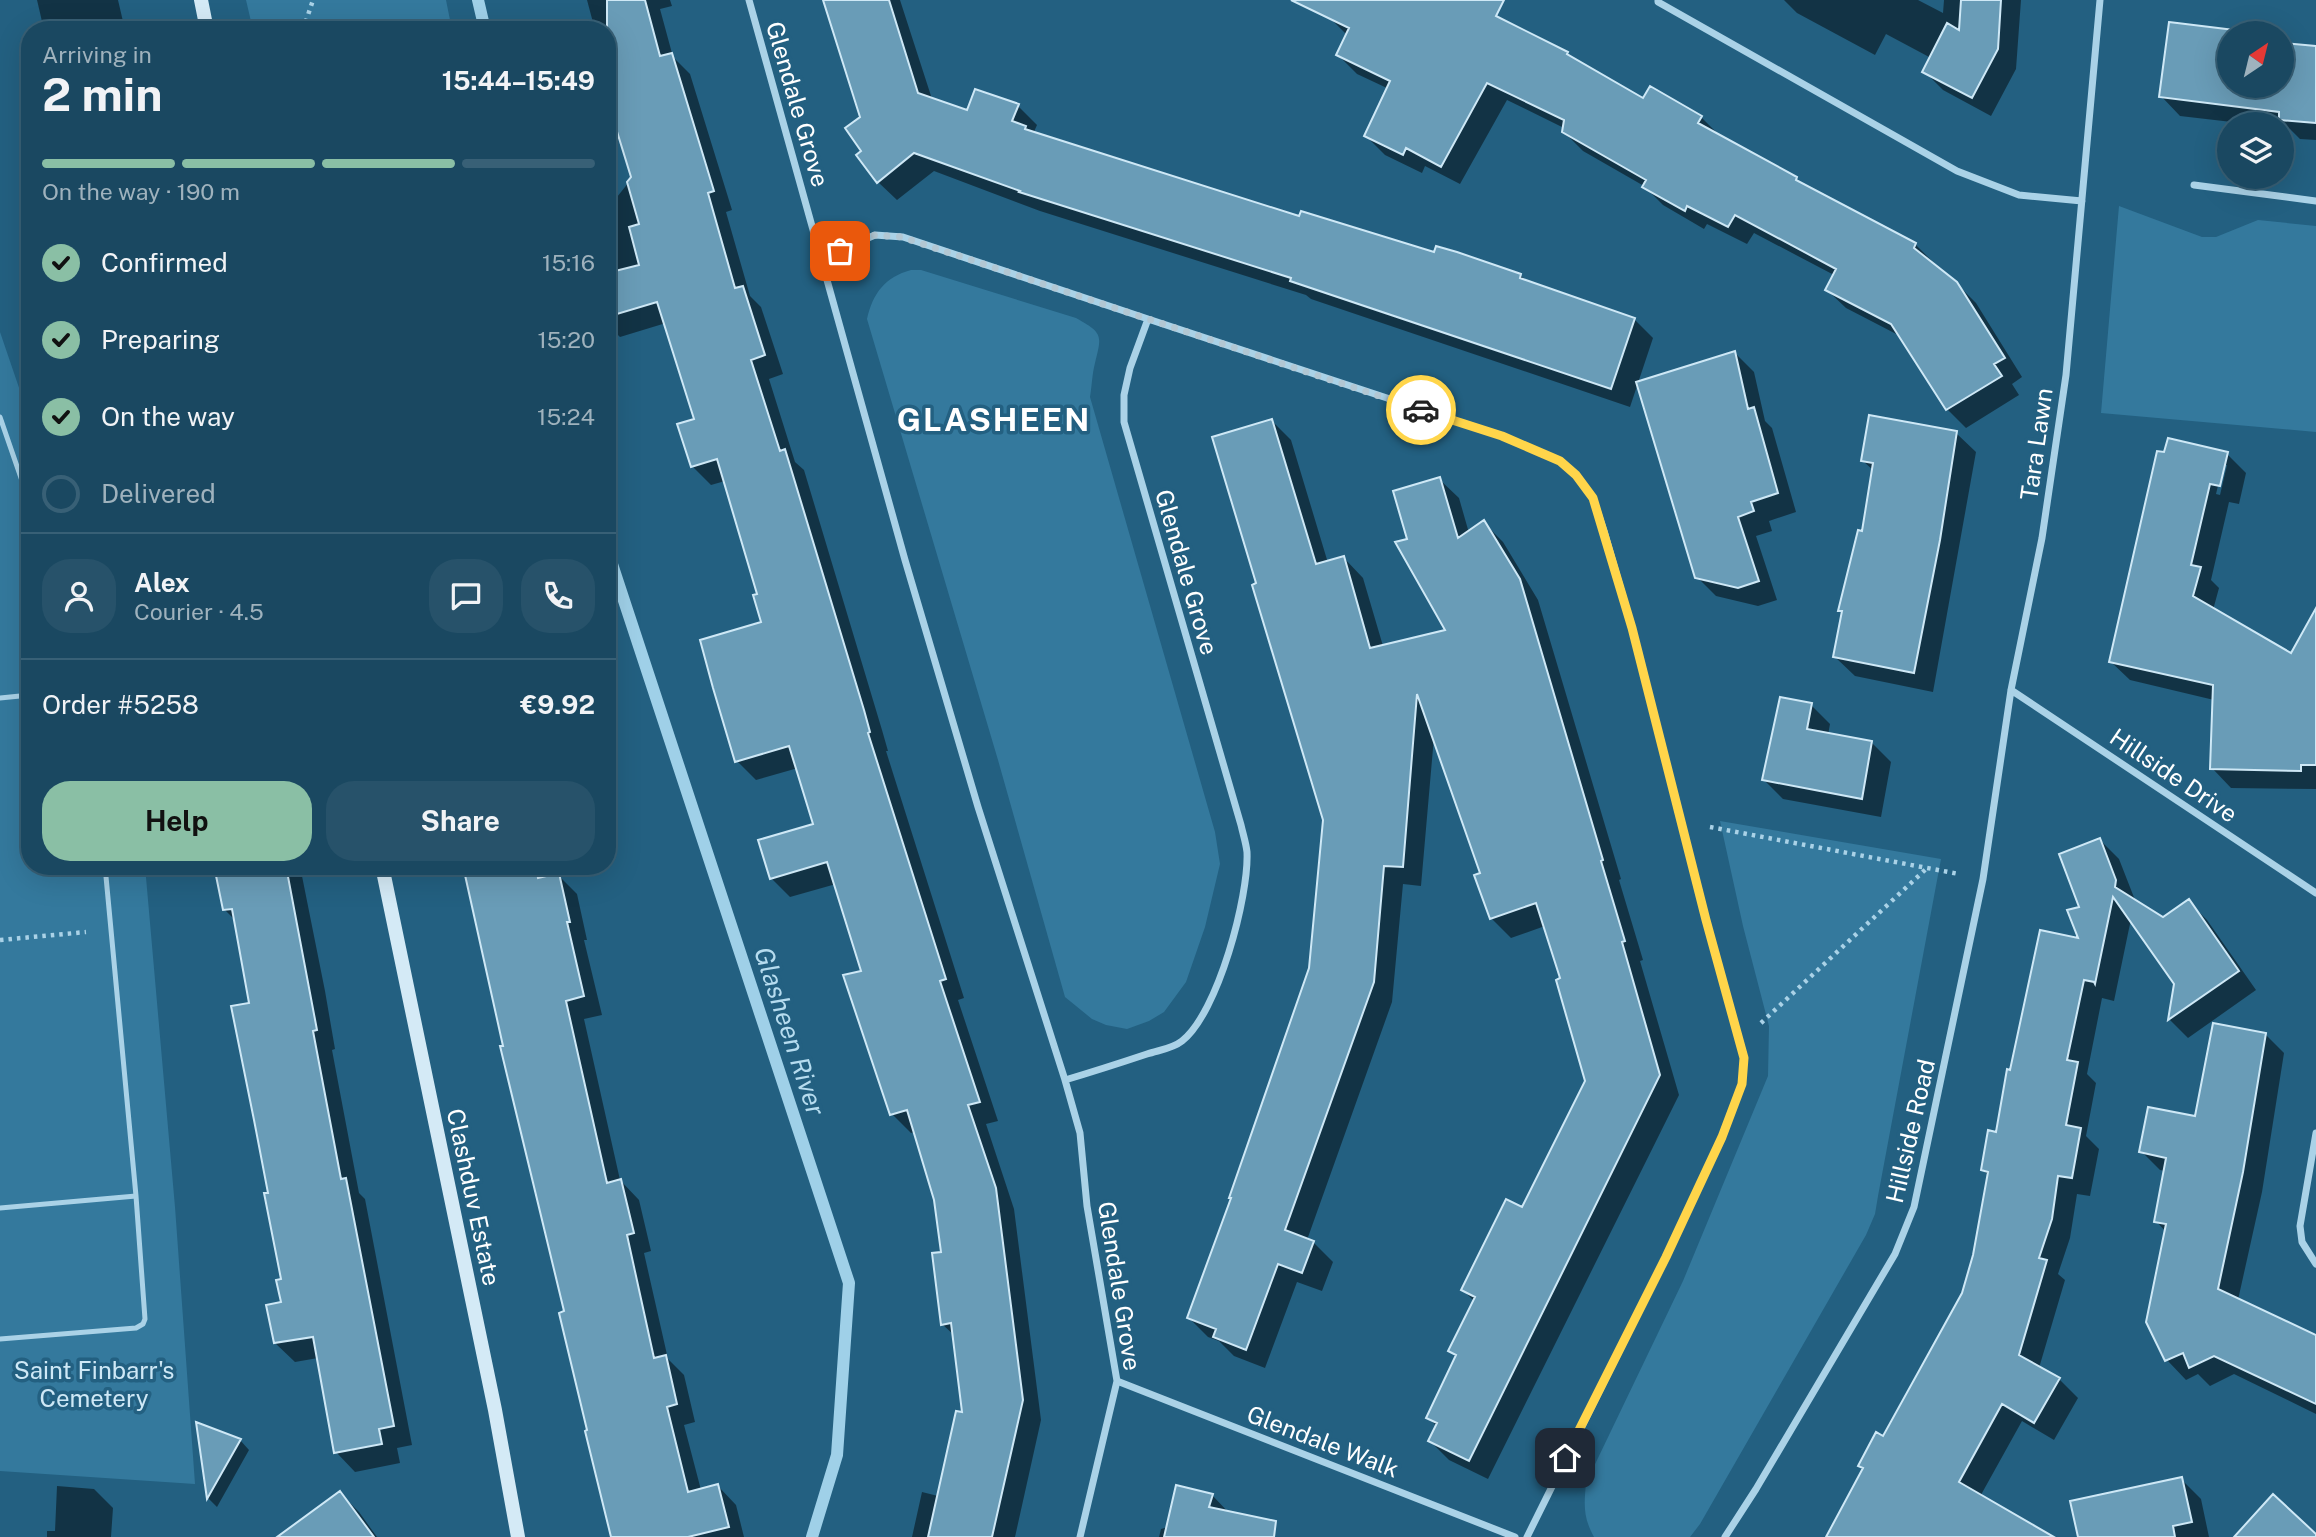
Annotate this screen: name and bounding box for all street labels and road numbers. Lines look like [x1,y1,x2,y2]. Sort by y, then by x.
street label: Glendale Grove [761,18,835,190]
street label: Tara Lawn [2014,386,2058,502]
street label: Glendale Grove [1150,486,1224,658]
street label: Hillside Drive [2105,722,2243,828]
street label: Hillside Road [1880,1056,1940,1206]
street label: Clashduv Estate [442,1106,506,1288]
street label: Glendale Grove [1093,1199,1147,1373]
street label: Glendale Walk [1243,1399,1403,1483]

